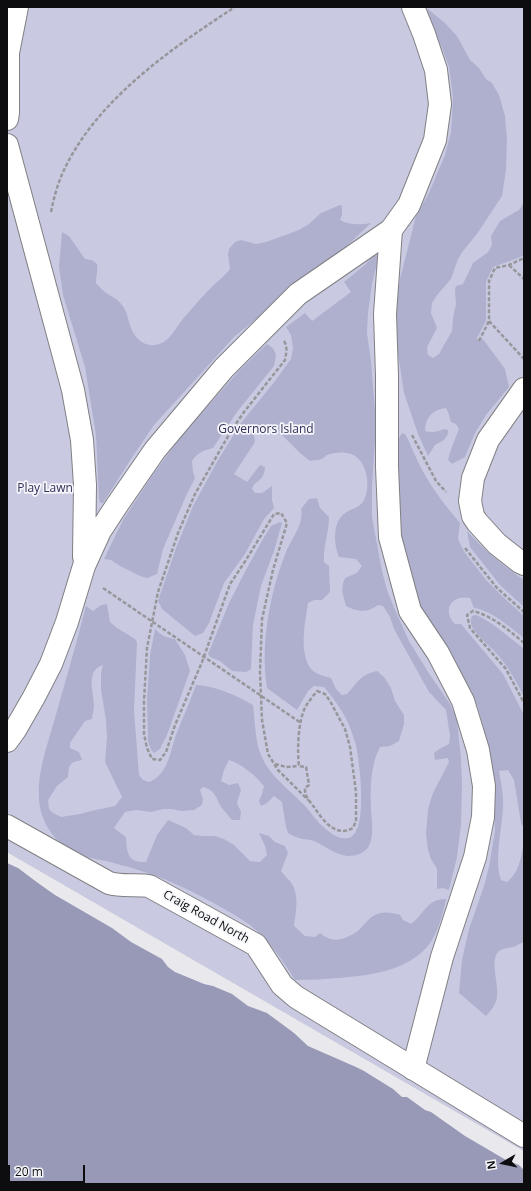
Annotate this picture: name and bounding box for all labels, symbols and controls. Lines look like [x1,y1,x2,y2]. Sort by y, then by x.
park label: Governors Island [218,423,314,437]
park label: Play Lawn [17,482,73,496]
street label: Craig Road North [160,887,252,947]
north arrow [483,1143,523,1183]
scale bar [10,1157,87,1183]
text: N [483,1159,499,1171]
text: 20 m [15,1163,43,1180]

